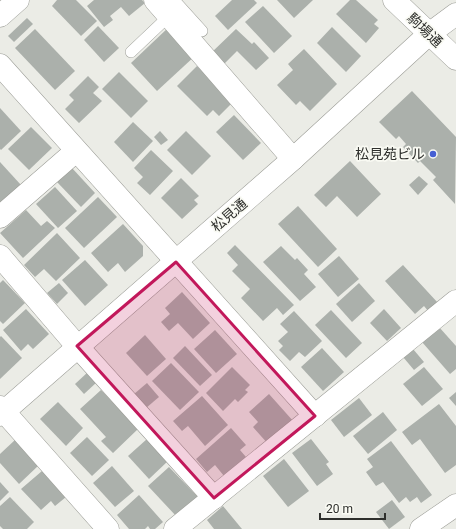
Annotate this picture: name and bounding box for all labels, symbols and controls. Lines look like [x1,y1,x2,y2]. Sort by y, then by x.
street label: 駒場通 [404,10,446,50]
place label: 松見苑ビル [355,146,425,162]
marker: 松見苑ビル [428,149,438,159]
street label: 松見通 [208,195,250,235]
scale bar [320,495,385,521]
text: 20 m [326,502,353,516]

